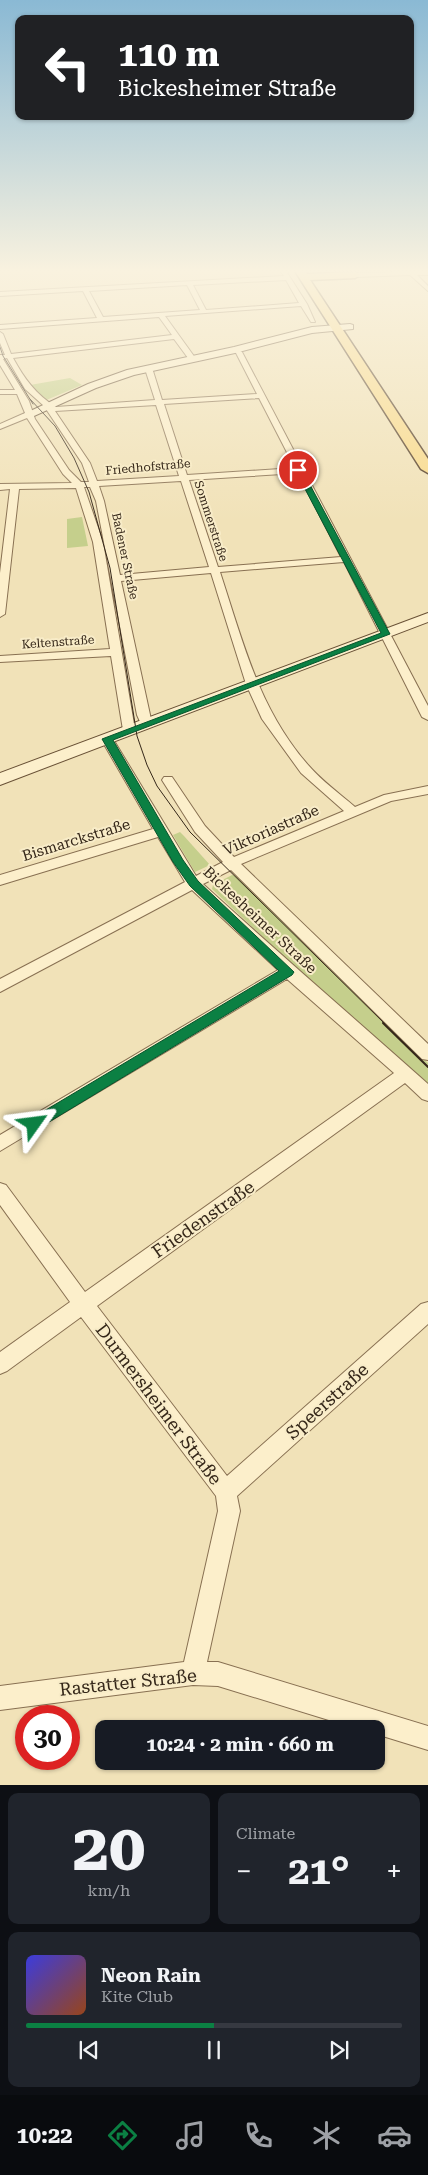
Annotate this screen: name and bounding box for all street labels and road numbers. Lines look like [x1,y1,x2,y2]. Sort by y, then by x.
street label: Friedhofstraße [105,456,192,478]
street label: Sommerstraße [191,479,231,563]
street label: Badener Straße [109,511,141,601]
street label: Keltenstraße [21,632,95,652]
street label: Viktoriastraße [220,801,322,859]
street label: Bismarckstraße [20,815,132,865]
street label: Bickesheimer Straße [199,863,321,977]
street label: Friedenstraße [148,1176,258,1262]
street label: Durmersheimer Straße [92,1319,226,1489]
street label: Speerstraße [281,1358,373,1443]
street label: Rastatter Straße [58,1664,198,1700]

